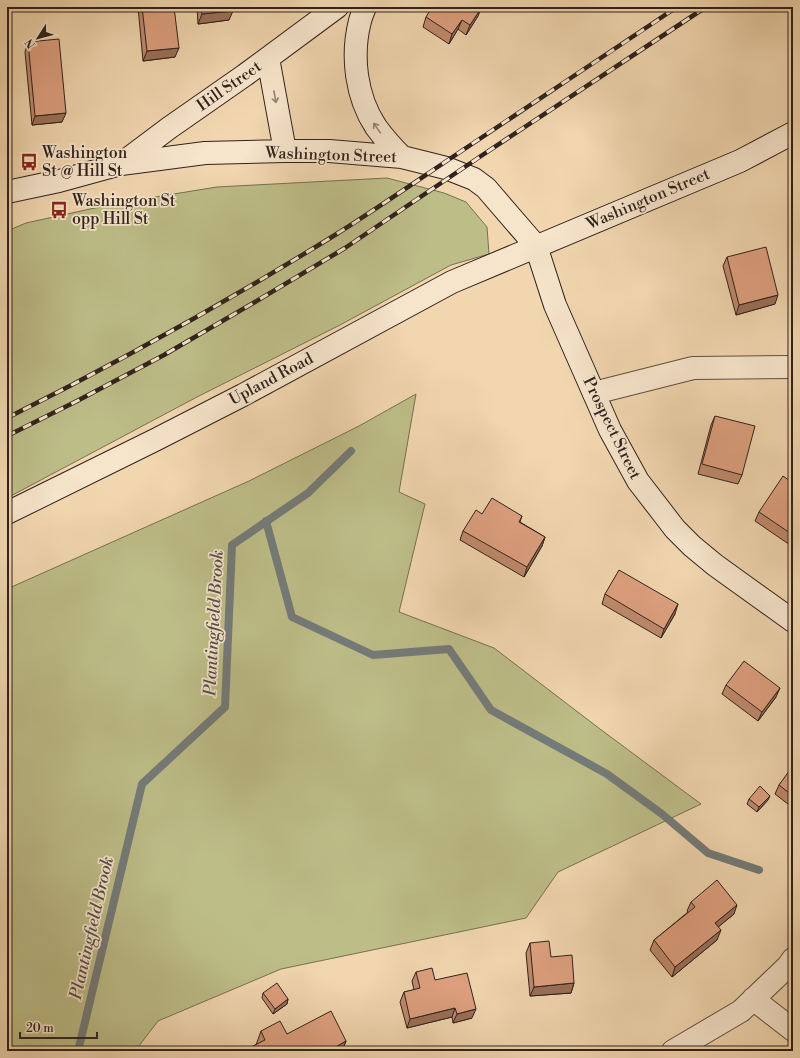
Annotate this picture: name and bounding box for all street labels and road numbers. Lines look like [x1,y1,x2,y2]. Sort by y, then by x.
street label: Hill Street [193,56,265,116]
street label: Washington Street [264,143,398,167]
street label: Washington Street [582,164,713,234]
street label: Upland Road [225,348,317,410]
street label: Prospect Street [579,374,646,483]

